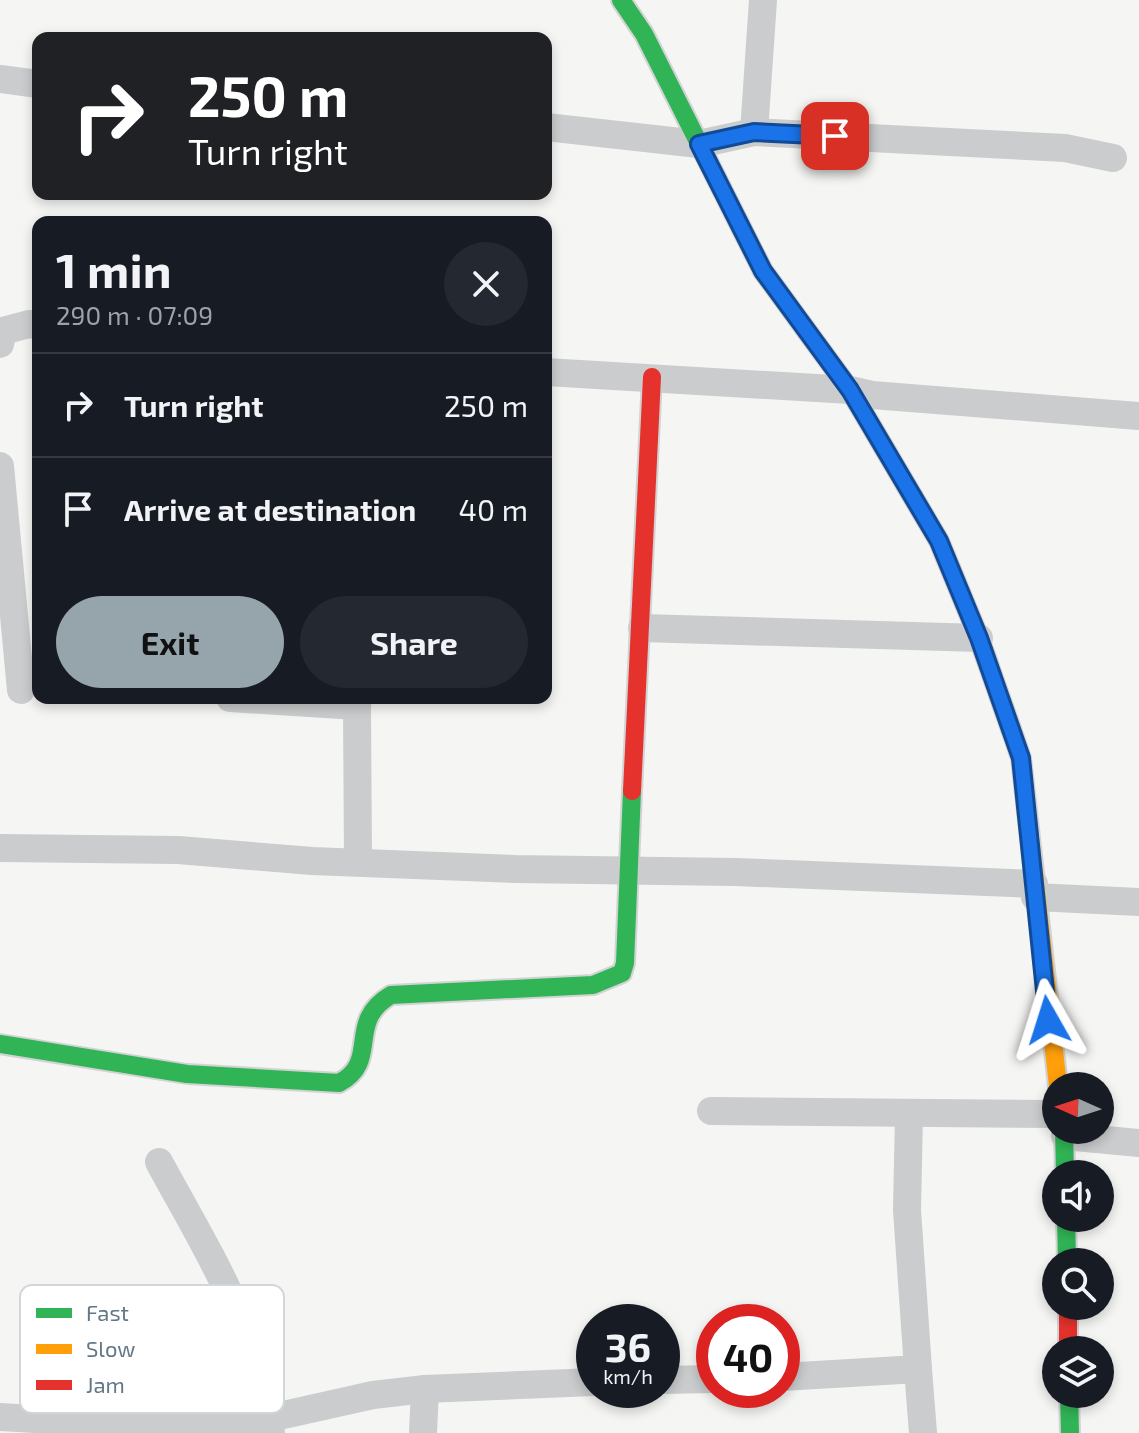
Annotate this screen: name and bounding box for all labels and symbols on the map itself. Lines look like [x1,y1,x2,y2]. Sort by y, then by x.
pin [801,102,869,170]
position arrow [1006,978,1090,1062]
north arrow [1042,1072,1114,1144]
legend [20,1285,284,1413]
text: Fast [86,1299,129,1325]
speed limit sign: 40 [696,1304,800,1408]
text: Slow [86,1335,135,1361]
text: Jam [86,1371,125,1397]

